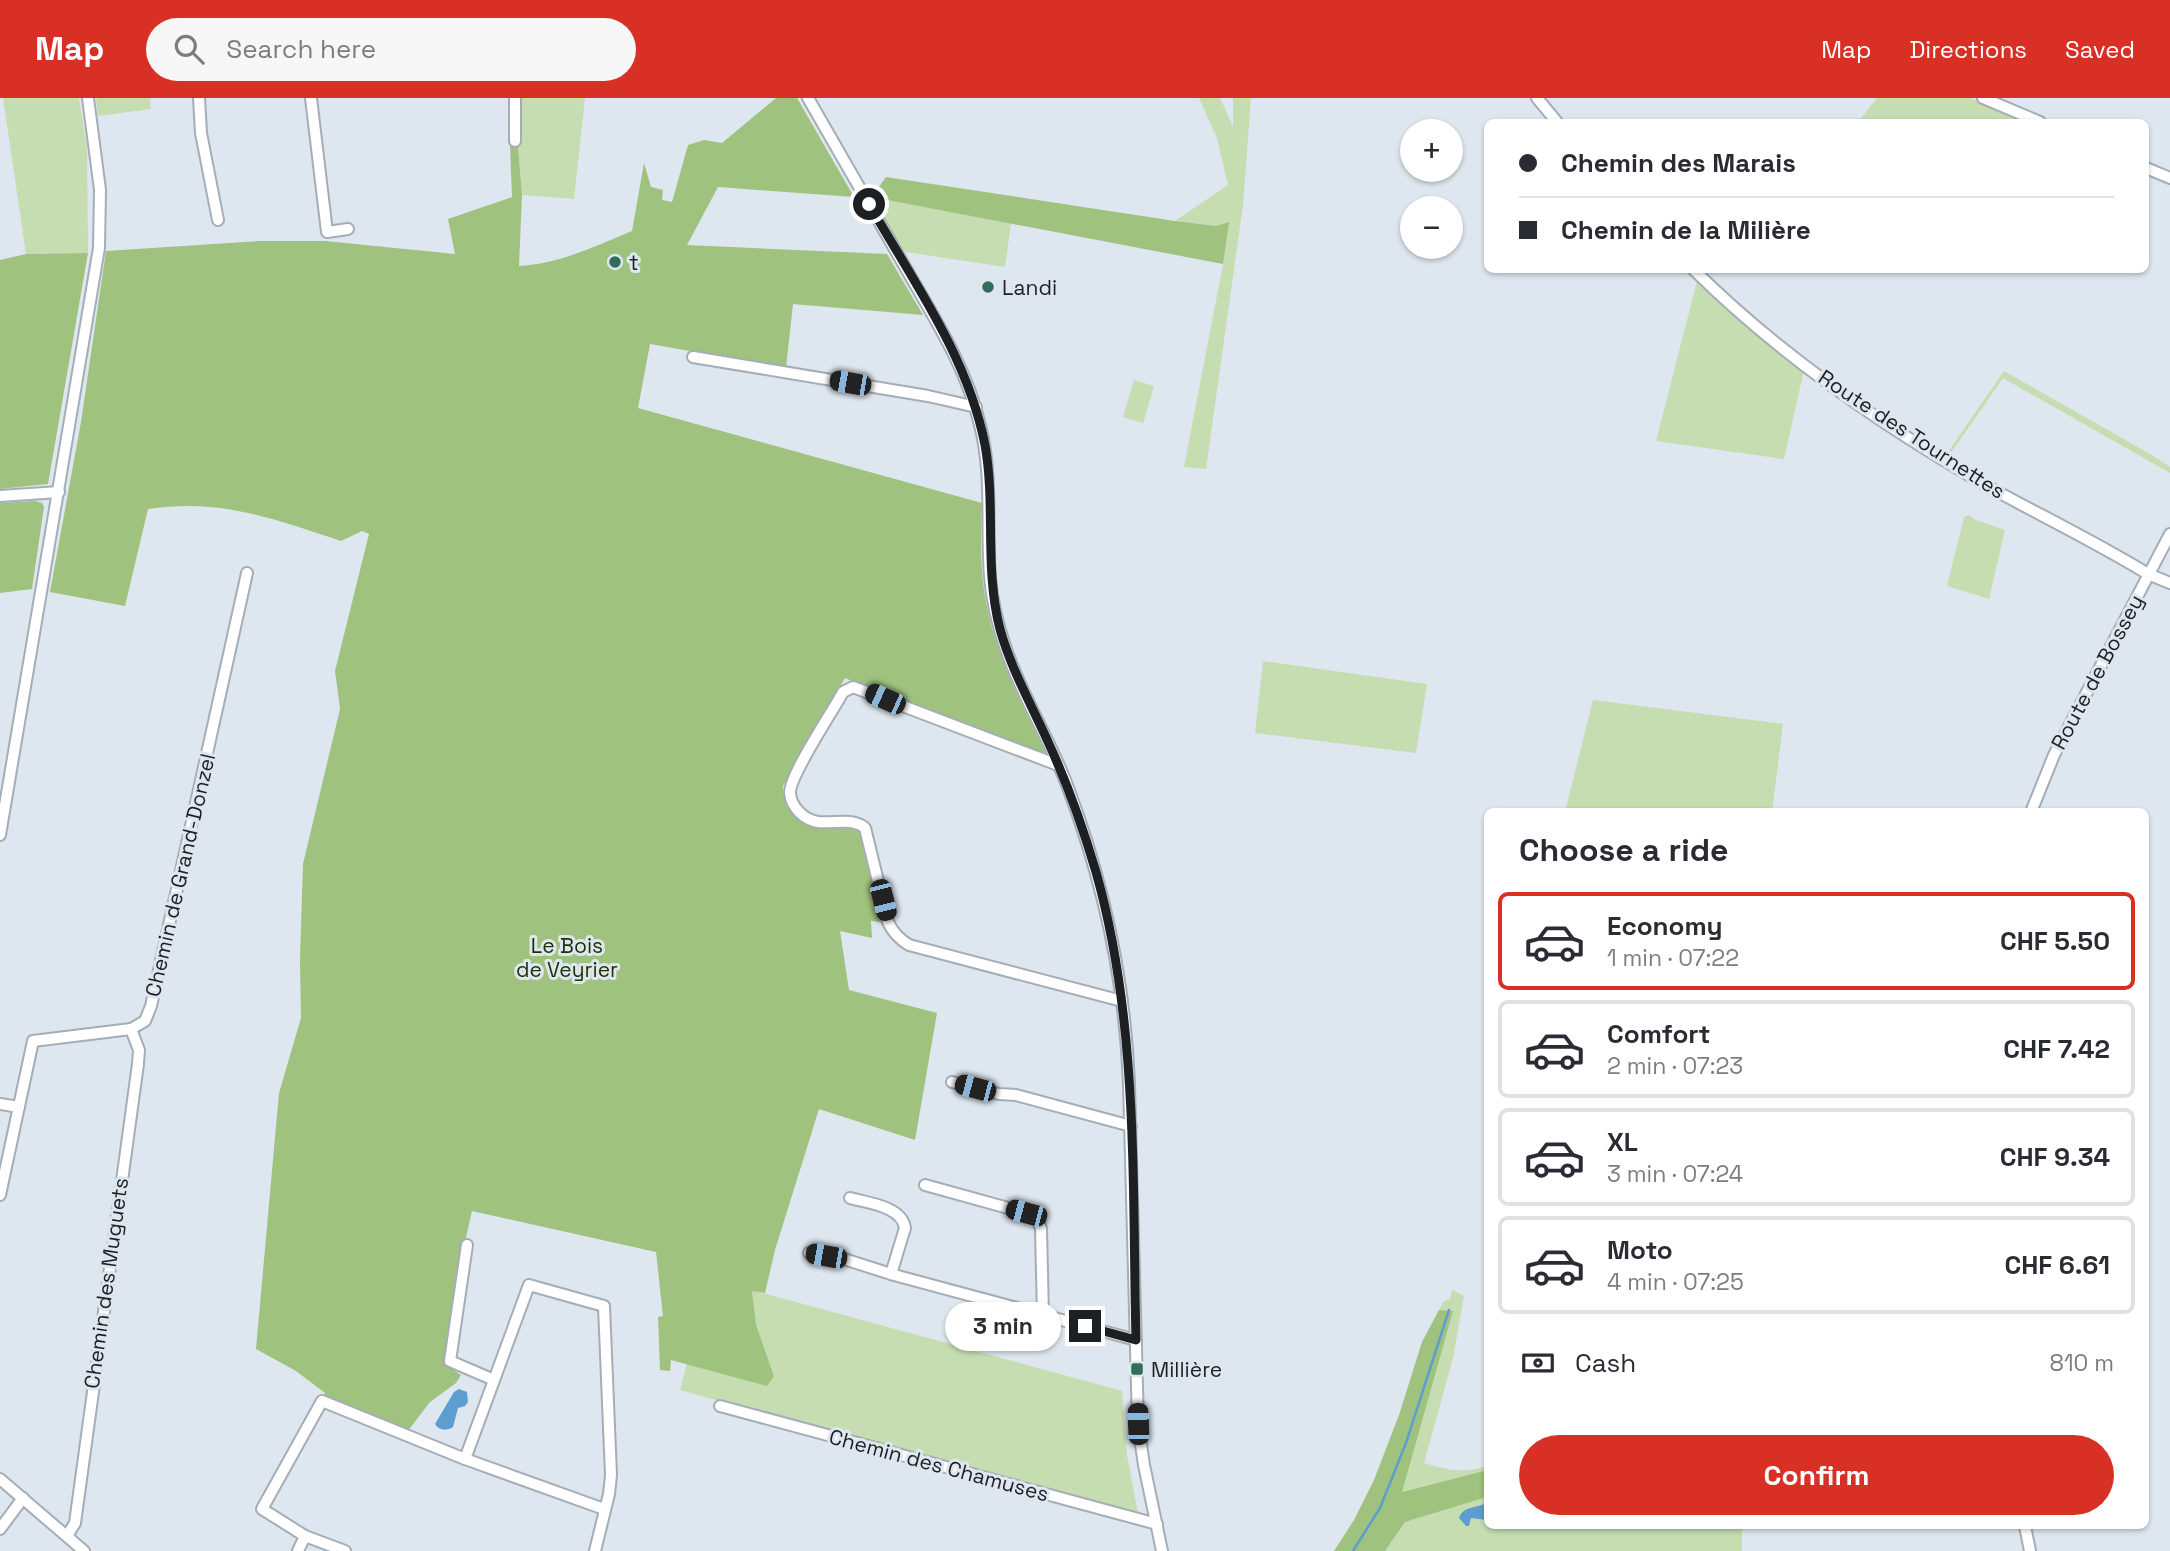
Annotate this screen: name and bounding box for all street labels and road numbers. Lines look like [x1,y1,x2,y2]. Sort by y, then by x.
street label: Route des Tournettes [1814,364,2010,504]
street label: Route de Bossey [2045,590,2149,754]
street label: Chemin de Grand-Donzel [139,751,221,999]
street label: Chemin des Muguets [78,1176,134,1390]
street label: Chemin des Chamuses [826,1423,1052,1507]

